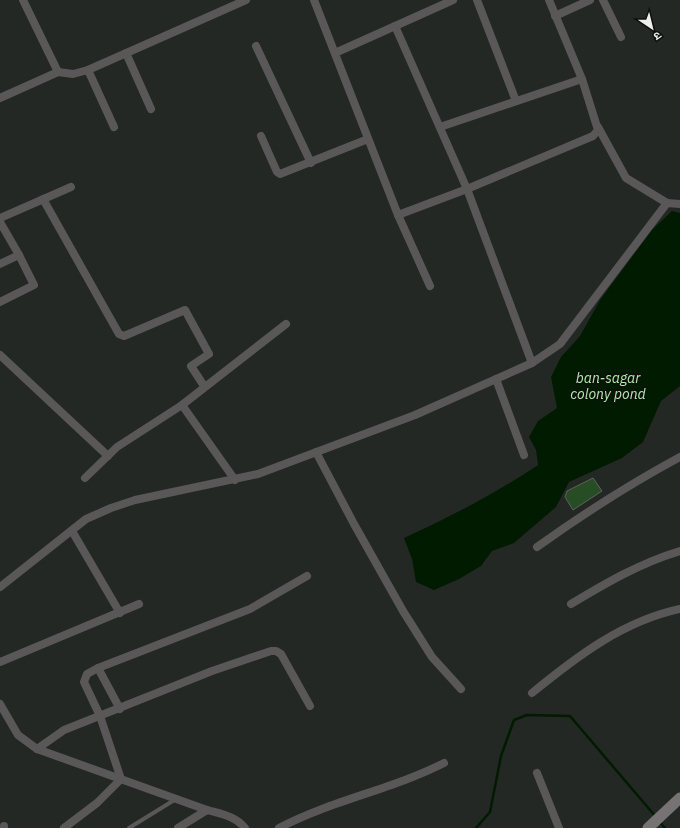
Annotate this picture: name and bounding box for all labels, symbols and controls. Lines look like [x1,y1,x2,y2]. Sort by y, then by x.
north arrow [632,8,672,48]
text: उ [651,29,664,44]
water label: ban-sagar colony pond [570,369,647,403]

